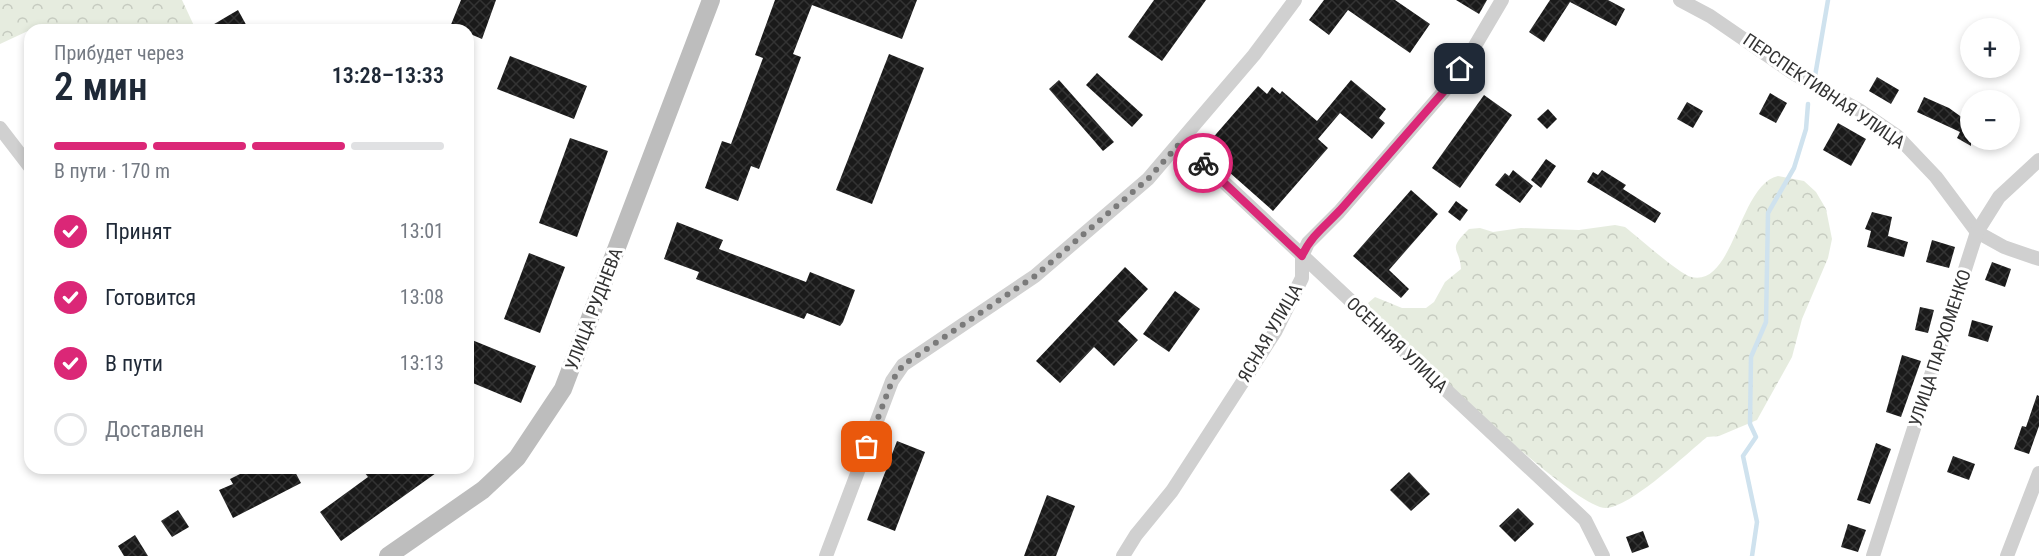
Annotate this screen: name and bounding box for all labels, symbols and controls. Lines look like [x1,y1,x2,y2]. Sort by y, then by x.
map controls [1960,18,2020,150]
button: + [1960,18,2020,78]
street label: ПЕРСПЕКТИВНАЯ УЛИЦА [1739,29,1910,153]
text: Прибудет через [54,41,184,65]
pin [1434,43,1485,94]
icon: home [1443,52,1476,85]
text: 13:28–13:33 [332,63,444,88]
text: 2 мин [54,64,147,110]
button: − [1960,90,2020,150]
courier [1173,133,1233,193]
icon: bike [1187,147,1220,180]
text: В пути · 170 m [54,159,170,183]
icon: check [54,215,87,248]
text: Принят [105,219,172,244]
text: 13:01 [400,219,444,243]
street label: УЛИЦА РУДНЕВА [561,244,627,373]
street label: УЛИЦА ПАРХОМЕНКО [1904,267,1975,429]
street label: ЯСНАЯ УЛИЦА [1233,279,1306,386]
icon: check [54,281,87,314]
text: Готовится [105,285,196,310]
text: 13:08 [400,285,444,309]
street label: ОСЕННЯЯ УЛИЦА [1343,293,1453,397]
icon: check [54,347,87,380]
text: В пути [105,351,163,376]
text: 13:13 [400,351,444,375]
text: Доставлен [105,417,204,442]
pin [841,421,892,472]
icon: bag [850,430,883,463]

